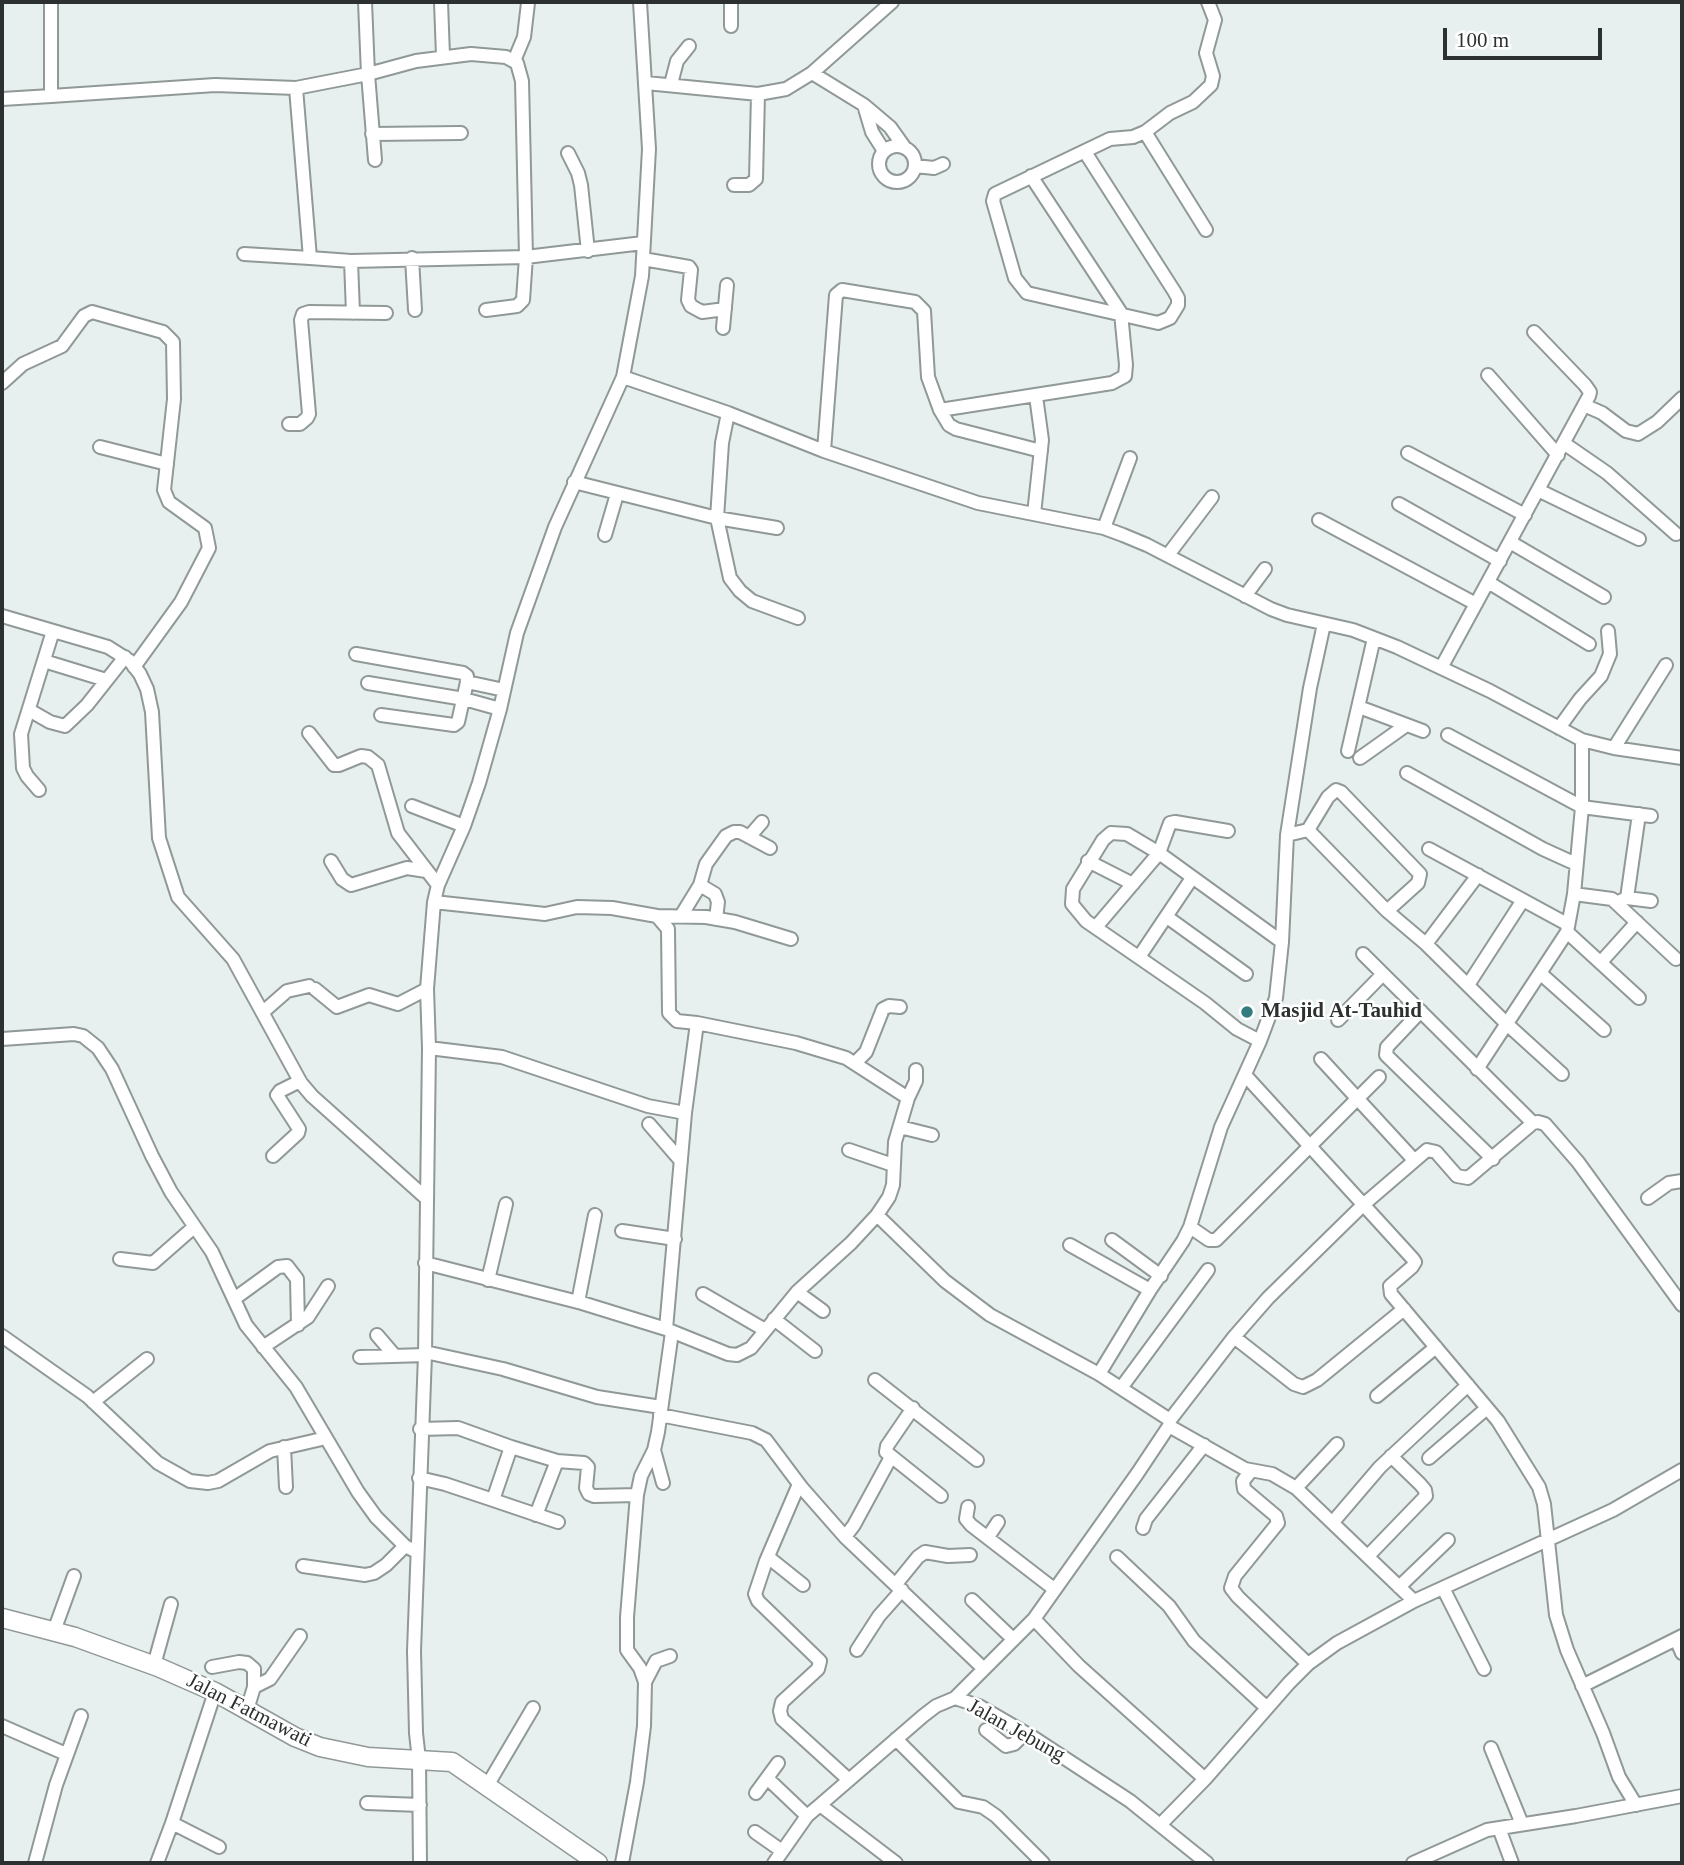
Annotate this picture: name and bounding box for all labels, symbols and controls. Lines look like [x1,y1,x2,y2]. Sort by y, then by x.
scale bar [1446,14,1605,58]
text: 100 m [1456,28,1509,52]
place label: Masjid At-Tauhid [1261,999,1422,1025]
marker: Masjid At-Tauhid [1239,1004,1255,1020]
street label: Jalan Fatmawati [182,1669,316,1753]
street label: Jalan Jebung [963,1694,1069,1768]

